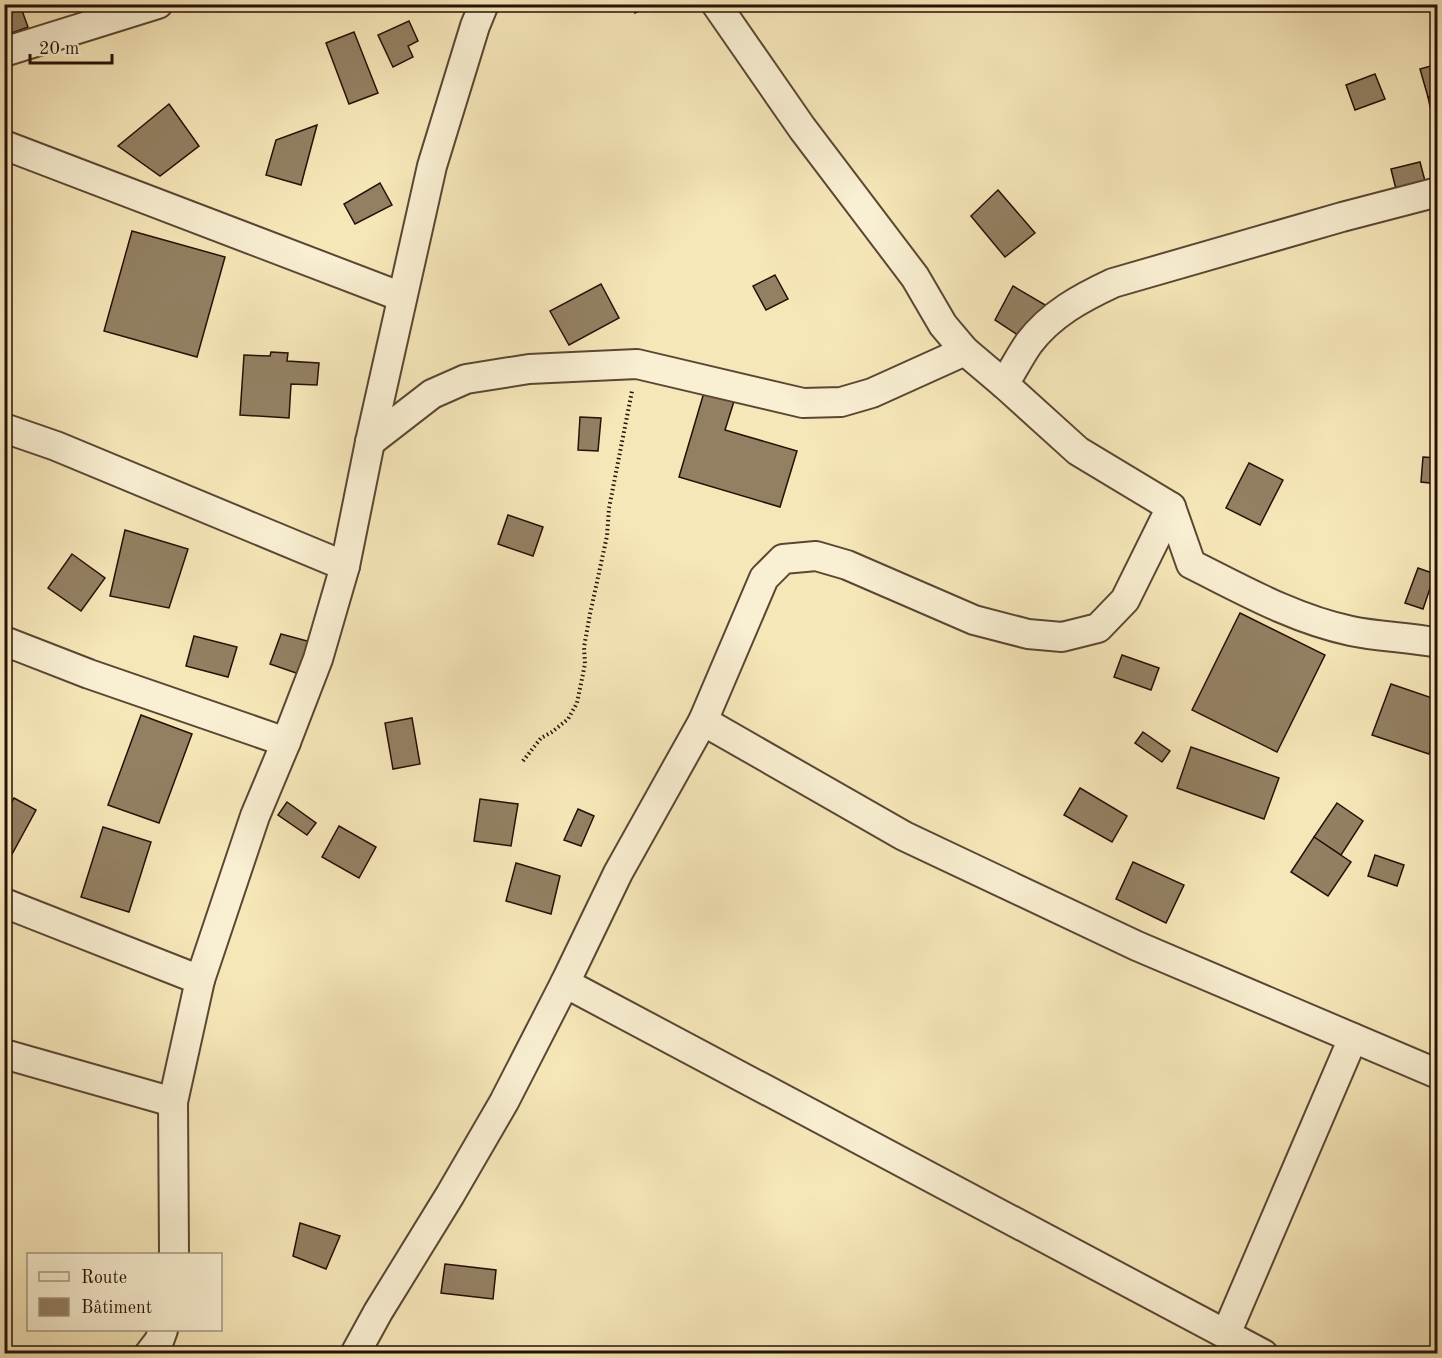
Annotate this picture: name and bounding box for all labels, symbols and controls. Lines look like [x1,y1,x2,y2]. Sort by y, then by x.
scale bar [30,27,112,65]
text: 20 m [39,40,79,58]
legend [27,1253,222,1331]
text: Route [81,1269,127,1287]
text: Bâtiment [81,1299,152,1317]

